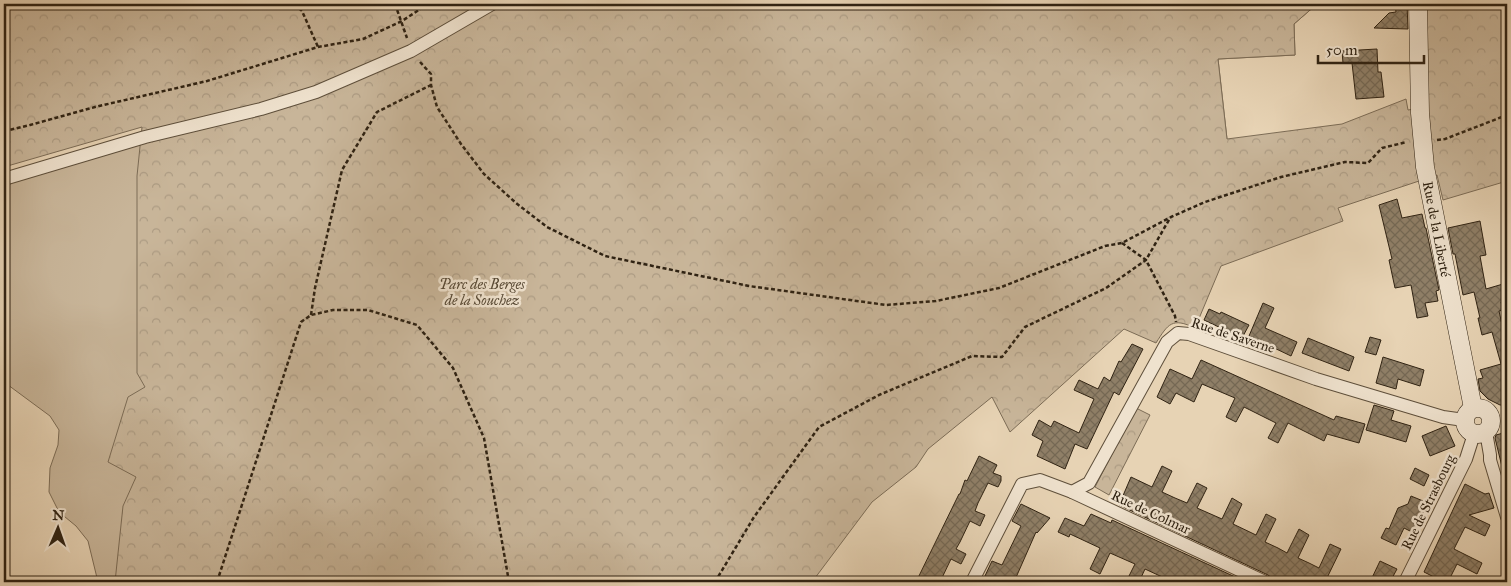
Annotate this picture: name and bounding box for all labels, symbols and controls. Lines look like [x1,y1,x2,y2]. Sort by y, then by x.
scale bar [1318,32,1425,64]
text: 50 m [1326,41,1358,59]
street label: Rue de la Liberté [1419,180,1454,279]
park label: Parc des Berges de la Souchez [439,276,526,309]
street label: Rue de Saverne [1189,314,1277,357]
street label: Rue de Strasbourg [1398,451,1459,553]
street label: Rue de Colmar [1109,487,1194,538]
north arrow [32,504,82,554]
text: N [52,507,65,524]

